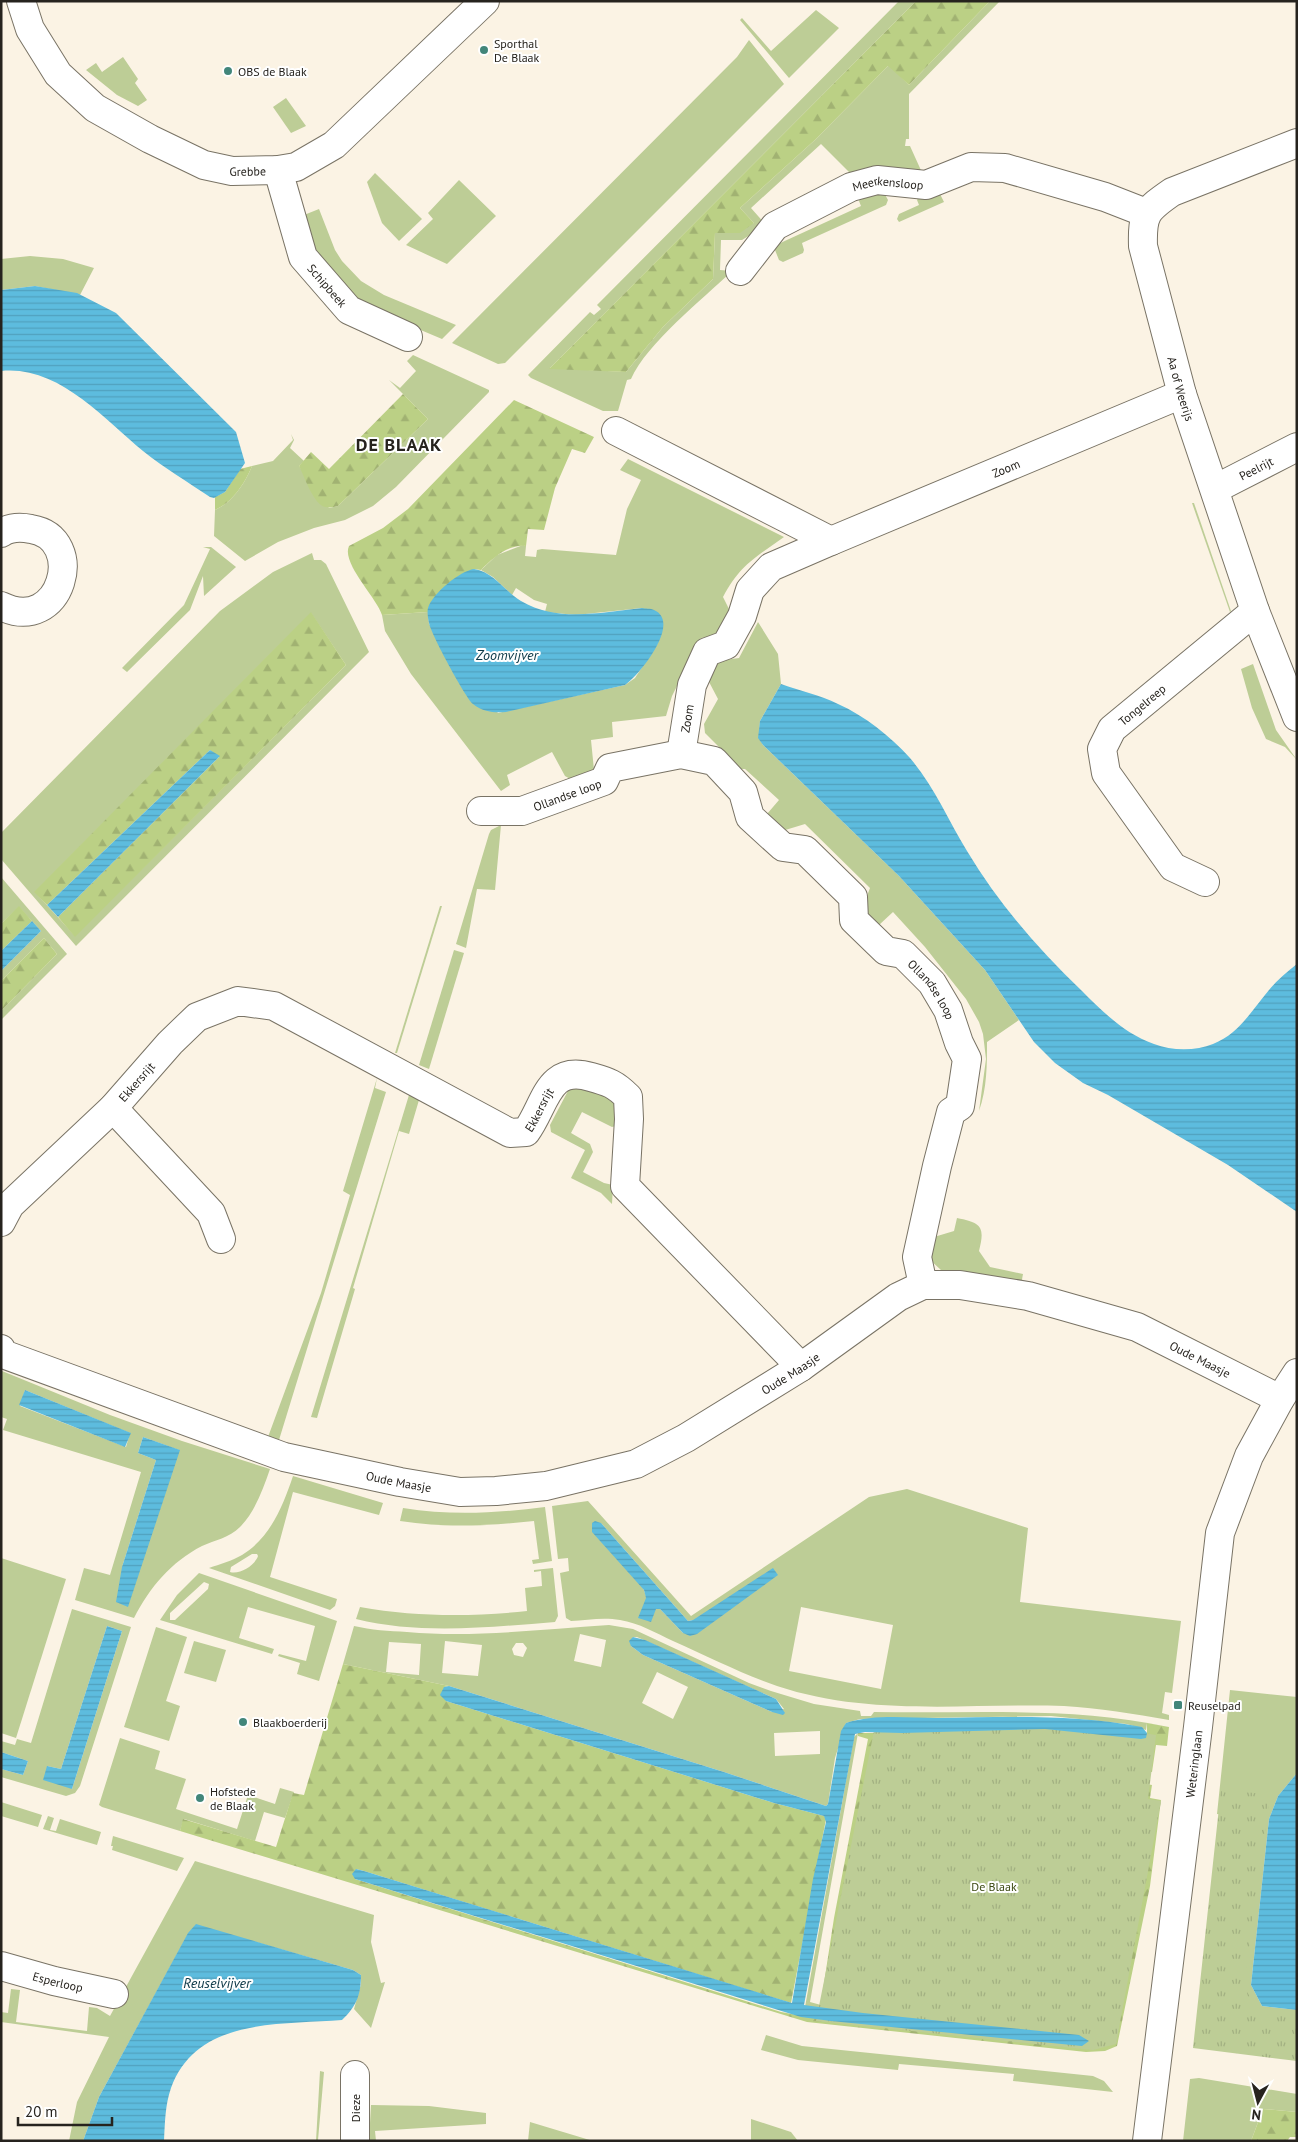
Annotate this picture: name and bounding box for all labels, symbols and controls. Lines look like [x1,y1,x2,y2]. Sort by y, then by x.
place label: Sporthal De Blaak [494,36,540,65]
marker: Sporthal De Blaak [478,44,490,56]
place label: OBS de Blaak [238,64,307,79]
marker: OBS de Blaak [222,65,234,77]
street label: Grebbe [229,163,266,179]
street label: Meerkensloop [851,173,924,194]
street label: Schipbeek [305,261,351,310]
street label: Aa of Weerijs [1165,355,1198,423]
district label: DE BLAAK [356,433,442,456]
street label: Peelrijt [1236,453,1276,483]
street label: Zoom [990,455,1022,480]
water label: Zoomvijver [475,646,539,664]
street label: Tongelreep [1115,681,1168,728]
street label: Zoom [677,703,696,734]
street label: Ollandse loop [531,775,603,814]
street label: Ollandse loop [905,956,958,1021]
street label: Ekkersrijt [115,1059,158,1104]
street label: Ekkersrijt [521,1084,556,1134]
street label: Oude Maasje [1167,1337,1233,1380]
street label: Oude Maasje [758,1349,822,1397]
street label: Oude Maasje [365,1467,433,1495]
place label: Reuselpad [1188,1698,1241,1713]
marker: Reuselpad [1172,1699,1184,1711]
place label: Blaakboerderij [253,1715,327,1730]
marker: Blaakboerderij [237,1716,249,1728]
street label: Weteringlaan [1182,1729,1205,1798]
place label: Hofstede de Blaak [210,1784,256,1813]
marker: Hofstede de Blaak [194,1792,206,1804]
park label: De Blaak [971,1879,1017,1894]
street label: Esperloop [31,1968,84,1995]
water label: Reuselvijver [183,1974,252,1992]
north arrow [1233,2077,1283,2127]
scale bar [18,2094,111,2126]
street label: Dieze [348,2094,363,2122]
text: 20 m [25,2102,58,2121]
text: N [1251,2105,1262,2124]

